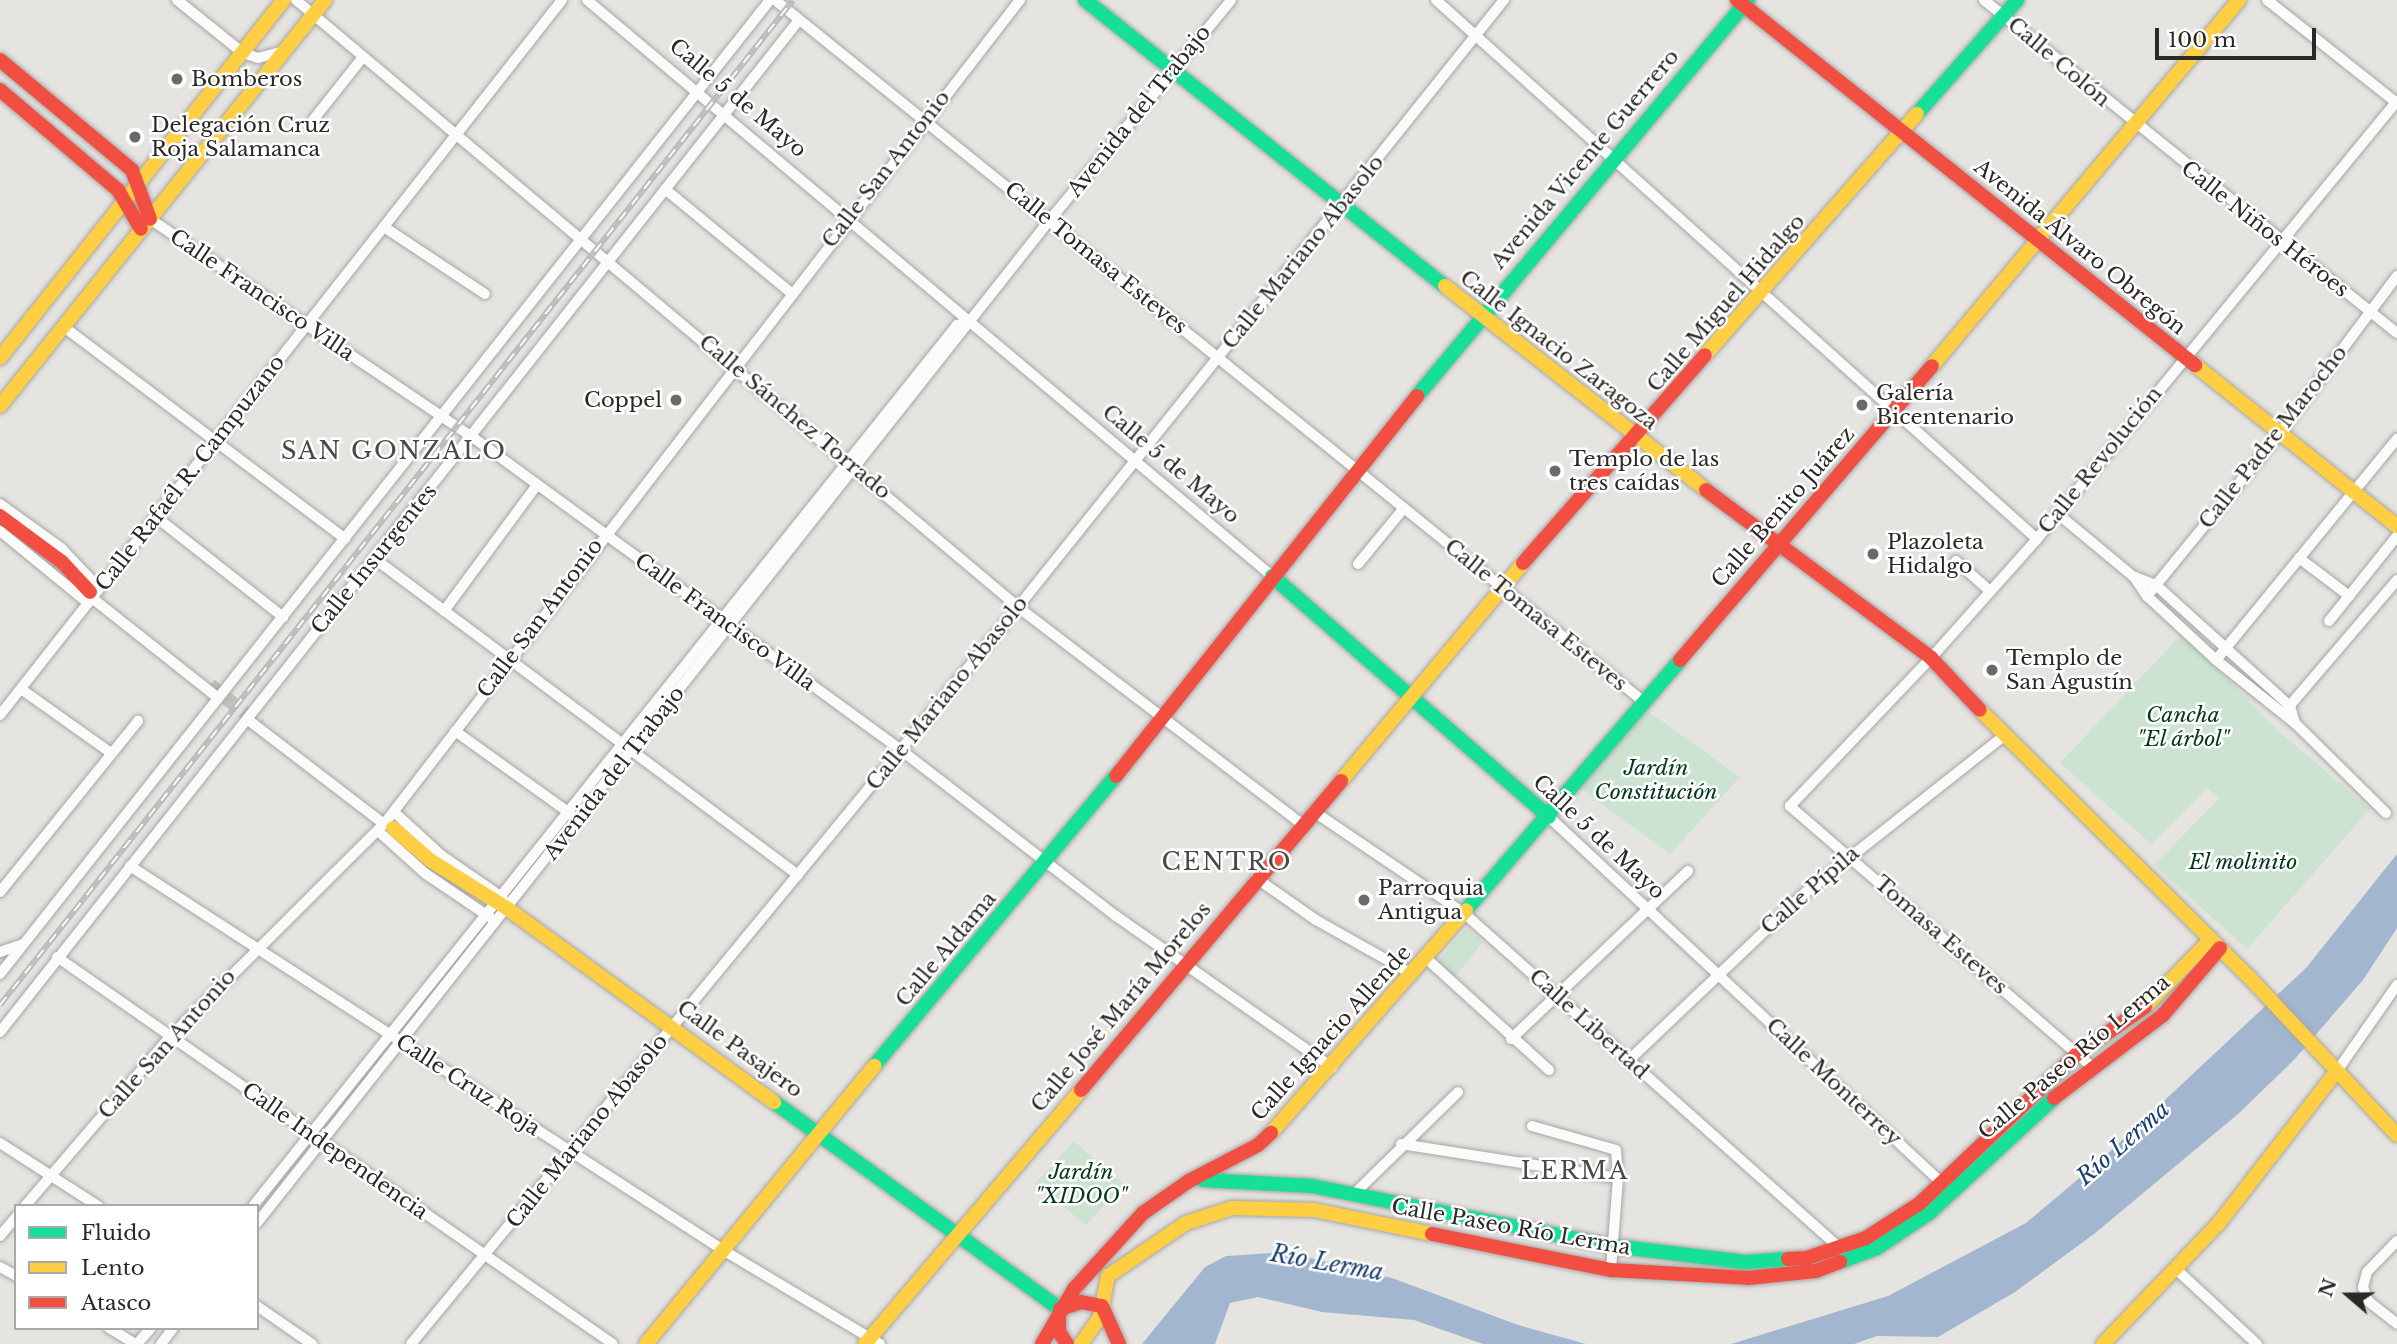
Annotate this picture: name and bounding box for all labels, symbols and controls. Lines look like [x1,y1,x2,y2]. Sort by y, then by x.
street label: Calle Colón [2003,12,2115,112]
scale bar [2159,14,2320,58]
street label: Avenida del Trabajo [1062,20,1216,202]
text: 100 m [2168,27,2236,53]
street label: Calle 5 de Mayo [664,33,812,163]
street label: Avenida Vicente Guerrero [1485,44,1685,274]
place label: Bomberos [191,66,302,92]
marker: Bomberos [169,71,185,87]
street label: Calle San Antonio [816,85,956,253]
place label: Delegación Cruz Roja Salamanca [151,112,330,162]
marker: Delegación Cruz Roja Salamanca [125,127,145,147]
street label: Calle Mariano Abasolo [1217,150,1389,354]
street label: Avenida Álvaro Obregón [1969,154,2191,340]
street label: Calle Niños Héroes [2176,156,2354,302]
street label: Calle Tomasa Esteves [999,176,1193,340]
street label: Calle Miguel Hidalgo [1642,209,1810,397]
street label: Calle Francisco Villa [165,224,359,366]
street label: Calle Ignacio Zaragoza [1455,265,1663,435]
street label: Calle Sánchez Torrado [694,329,896,505]
street label: Calle Padre Marocho [2194,340,2352,534]
street label: Calle Rafaél R. Campuzano [90,350,290,596]
place label: Galería Bicentenario [1876,380,2014,430]
street label: Calle Revolución [2033,381,2167,539]
place label: Coppel [584,387,662,413]
marker: Coppel [668,392,684,408]
marker: Galería Bicentenario [1854,397,1870,413]
street label: Calle 5 de Mayo [1097,399,1245,529]
street label: Calle Benito Juárez [1706,421,1860,593]
district label: SAN GONZALO [282,437,506,465]
place label: Templo de las tres caídas [1569,446,1719,496]
marker: Templo de las tres caídas [1547,463,1563,479]
street label: Calle Insurgentes [306,479,442,639]
place label: Plazoleta Hidalgo [1887,529,1984,579]
street label: Calle San Antonio [472,533,608,703]
street label: Calle Tomasa Esteves [1439,533,1633,697]
marker: Plazoleta Hidalgo [1865,546,1881,562]
street label: Calle Francisco Villa [629,548,821,696]
street label: Calle Mariano Abasolo [861,591,1033,795]
place label: Templo de San Agustín [2006,645,2134,695]
marker: Templo de San Agustín [1984,662,2000,678]
street label: Avenida del Trabajo [538,681,690,865]
park label: Cancha "El árbol" [2137,702,2229,752]
park label: Jardín Constitución [1594,755,1718,805]
street label: Calle 5 de Mayo [1528,769,1670,905]
street label: Calle Pípila [1756,841,1864,939]
district label: CENTRO [1162,848,1292,876]
park label: El molinito [2188,849,2298,875]
street label: Tomasa Esteves [1869,870,2013,1000]
place label: Parroquia Antigua [1378,875,1484,925]
street label: Calle Aldama [890,886,1002,1012]
marker: Parroquia Antigua [1356,892,1372,908]
street label: Calle José María Morelos [1026,897,1216,1117]
street label: Calle Ignacio Allende [1245,940,1417,1126]
street label: Calle San Antonio [93,964,241,1124]
street label: Calle Libertad [1524,964,1654,1084]
street label: Calle Paseo Río Lerma [1973,969,2175,1145]
street label: Calle Pasajero [672,995,808,1103]
street label: Calle Monterrey [1761,1013,1907,1151]
street label: Calle Cruz Roja [391,1029,545,1141]
street label: Calle Mariano Abasolo [501,1029,673,1233]
street label: Calle Independencia [237,1077,433,1225]
water label: Río Lerma [2071,1095,2175,1191]
district label: LERMA [1521,1157,1629,1185]
park label: Jardín "XIDOO" [1035,1159,1127,1209]
street label: Calle Paseo Río Lerma [1390,1194,1632,1260]
legend [14,1204,259,1330]
text: Fluido [81,1220,151,1246]
water label: Río Lerma [1269,1240,1385,1286]
text: Lento [81,1255,144,1281]
north arrow [2313,1260,2383,1330]
text: N [2314,1275,2342,1300]
text: Atasco [81,1290,151,1316]

